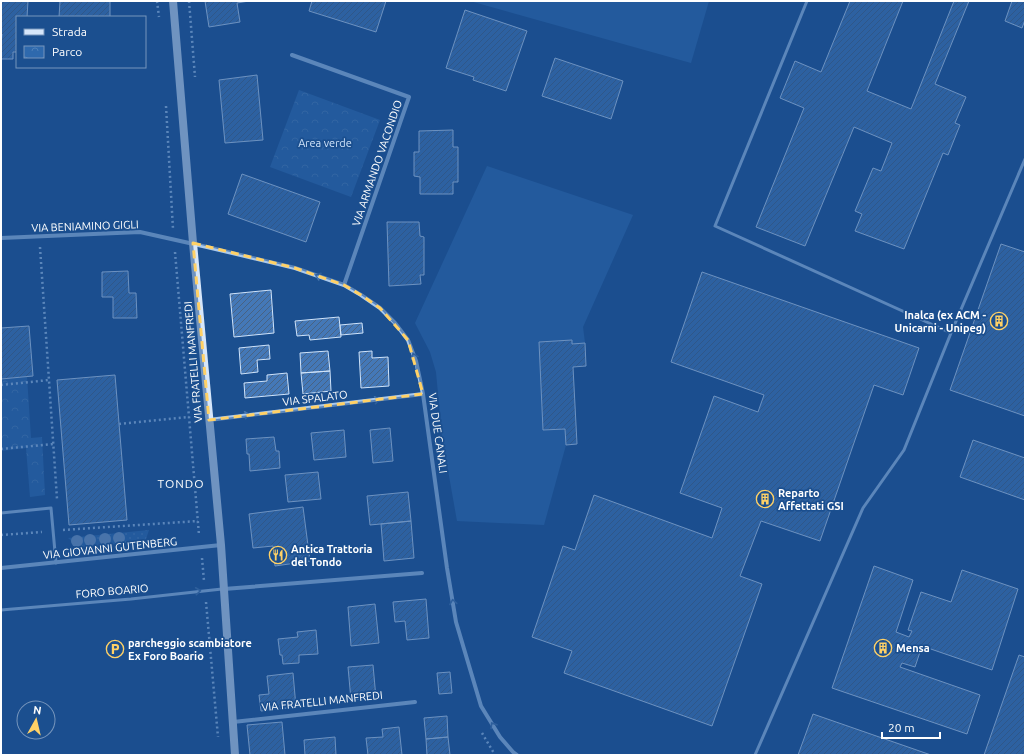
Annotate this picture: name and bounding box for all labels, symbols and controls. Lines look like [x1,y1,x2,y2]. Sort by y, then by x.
legend [16,16,146,68]
text: Strada [52,25,87,38]
text: Parco [52,45,82,58]
street label: VIA ARMANDO VACONDIO [350,98,404,228]
park label: Area verde [298,137,352,149]
street label: VIA BENIAMINO GIGLI [31,218,139,234]
one-way arrow [315,272,322,281]
street label: VIA FRATELLI MANFREDI [182,301,204,423]
place label: Inalca (ex ACM - Unicarni - Unipeg) [895,309,986,335]
building icon: Inalca (ex ACM - Unicarni - Unipeg) [989,311,1009,331]
one-way arrow [411,353,419,360]
street label: VIA SPALATO [282,388,348,408]
street label: VIA DUE CANALI [426,392,450,474]
one-way arrow [374,396,380,405]
one-way arrow [244,411,251,420]
district label: TONDO [157,477,205,490]
place label: Reparto Affettati GSI [778,487,844,512]
building icon: Reparto Affettati GSI [755,489,775,509]
street label: VIA GIOVANNI GUTENBERG [42,535,178,561]
place label: Antica Trattoria del Tondo [291,543,373,568]
restaurant icon: Antica Trattoria del Tondo [268,545,288,565]
street label: FORO BOARIO [75,582,149,600]
one-way arrow [195,587,201,596]
one-way arrow [449,599,458,605]
place label: parcheggio scambiatore Ex Foro Boario [128,637,252,662]
building icon: Mensa [873,638,893,658]
parking icon: parcheggio scambiatore Ex Foro Boario [105,639,125,659]
place label: Mensa [896,642,930,654]
street label: VIA FRATELLI MANFREDI [261,689,383,713]
north arrow [16,700,56,740]
text: N [32,704,42,717]
scale bar [882,714,940,740]
text: 20 m [888,721,915,734]
one-way arrow [490,722,498,729]

